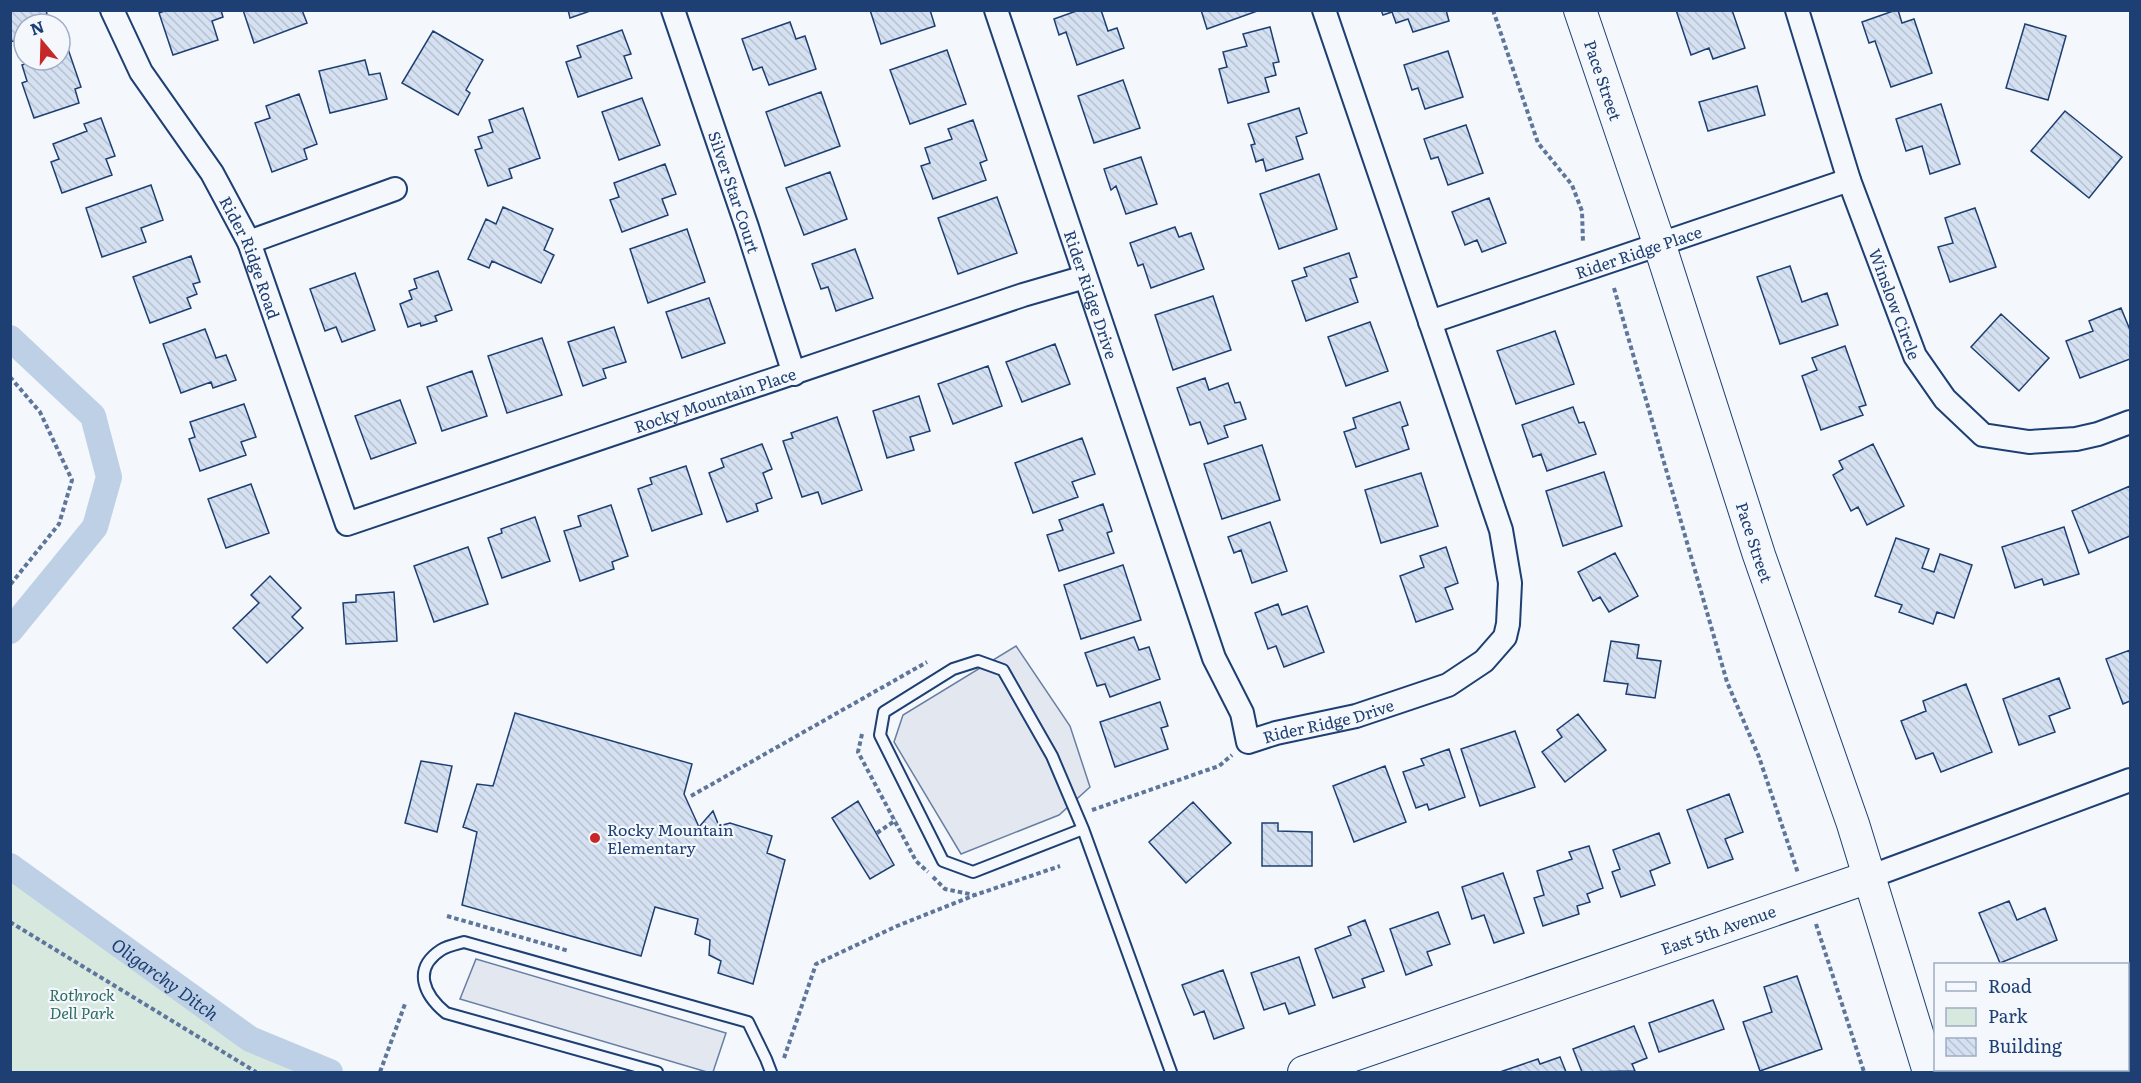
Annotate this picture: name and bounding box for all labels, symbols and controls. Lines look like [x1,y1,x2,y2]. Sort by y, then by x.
north arrow [12,12,72,72]
text: N [27,13,47,40]
street label: Pace Street [1579,37,1629,124]
street label: Silver Star Court [703,128,767,256]
street label: Rider Ridge Road [214,192,287,322]
street label: Rider Ridge Place [1572,219,1705,284]
street label: Rider Ridge Drive [1059,227,1124,362]
street label: Winslow Circle [1864,245,1927,363]
street label: Rocky Mountain Place [631,361,799,438]
street label: Pace Street [1731,499,1780,586]
street label: Rider Ridge Drive [1259,692,1397,749]
place label: Rocky Mountain Elementary [607,817,734,859]
marker: Rocky Mountain Elementary [588,831,602,845]
street label: East 5th Avenue [1657,898,1779,960]
water label: Oligarchy Ditch [107,930,225,1026]
legend [1934,963,2129,1071]
text: Road [1988,972,2032,999]
park label: Rothrock Dell Park [49,982,115,1024]
text: Park [1988,1002,2029,1029]
text: Building [1988,1032,2063,1059]

